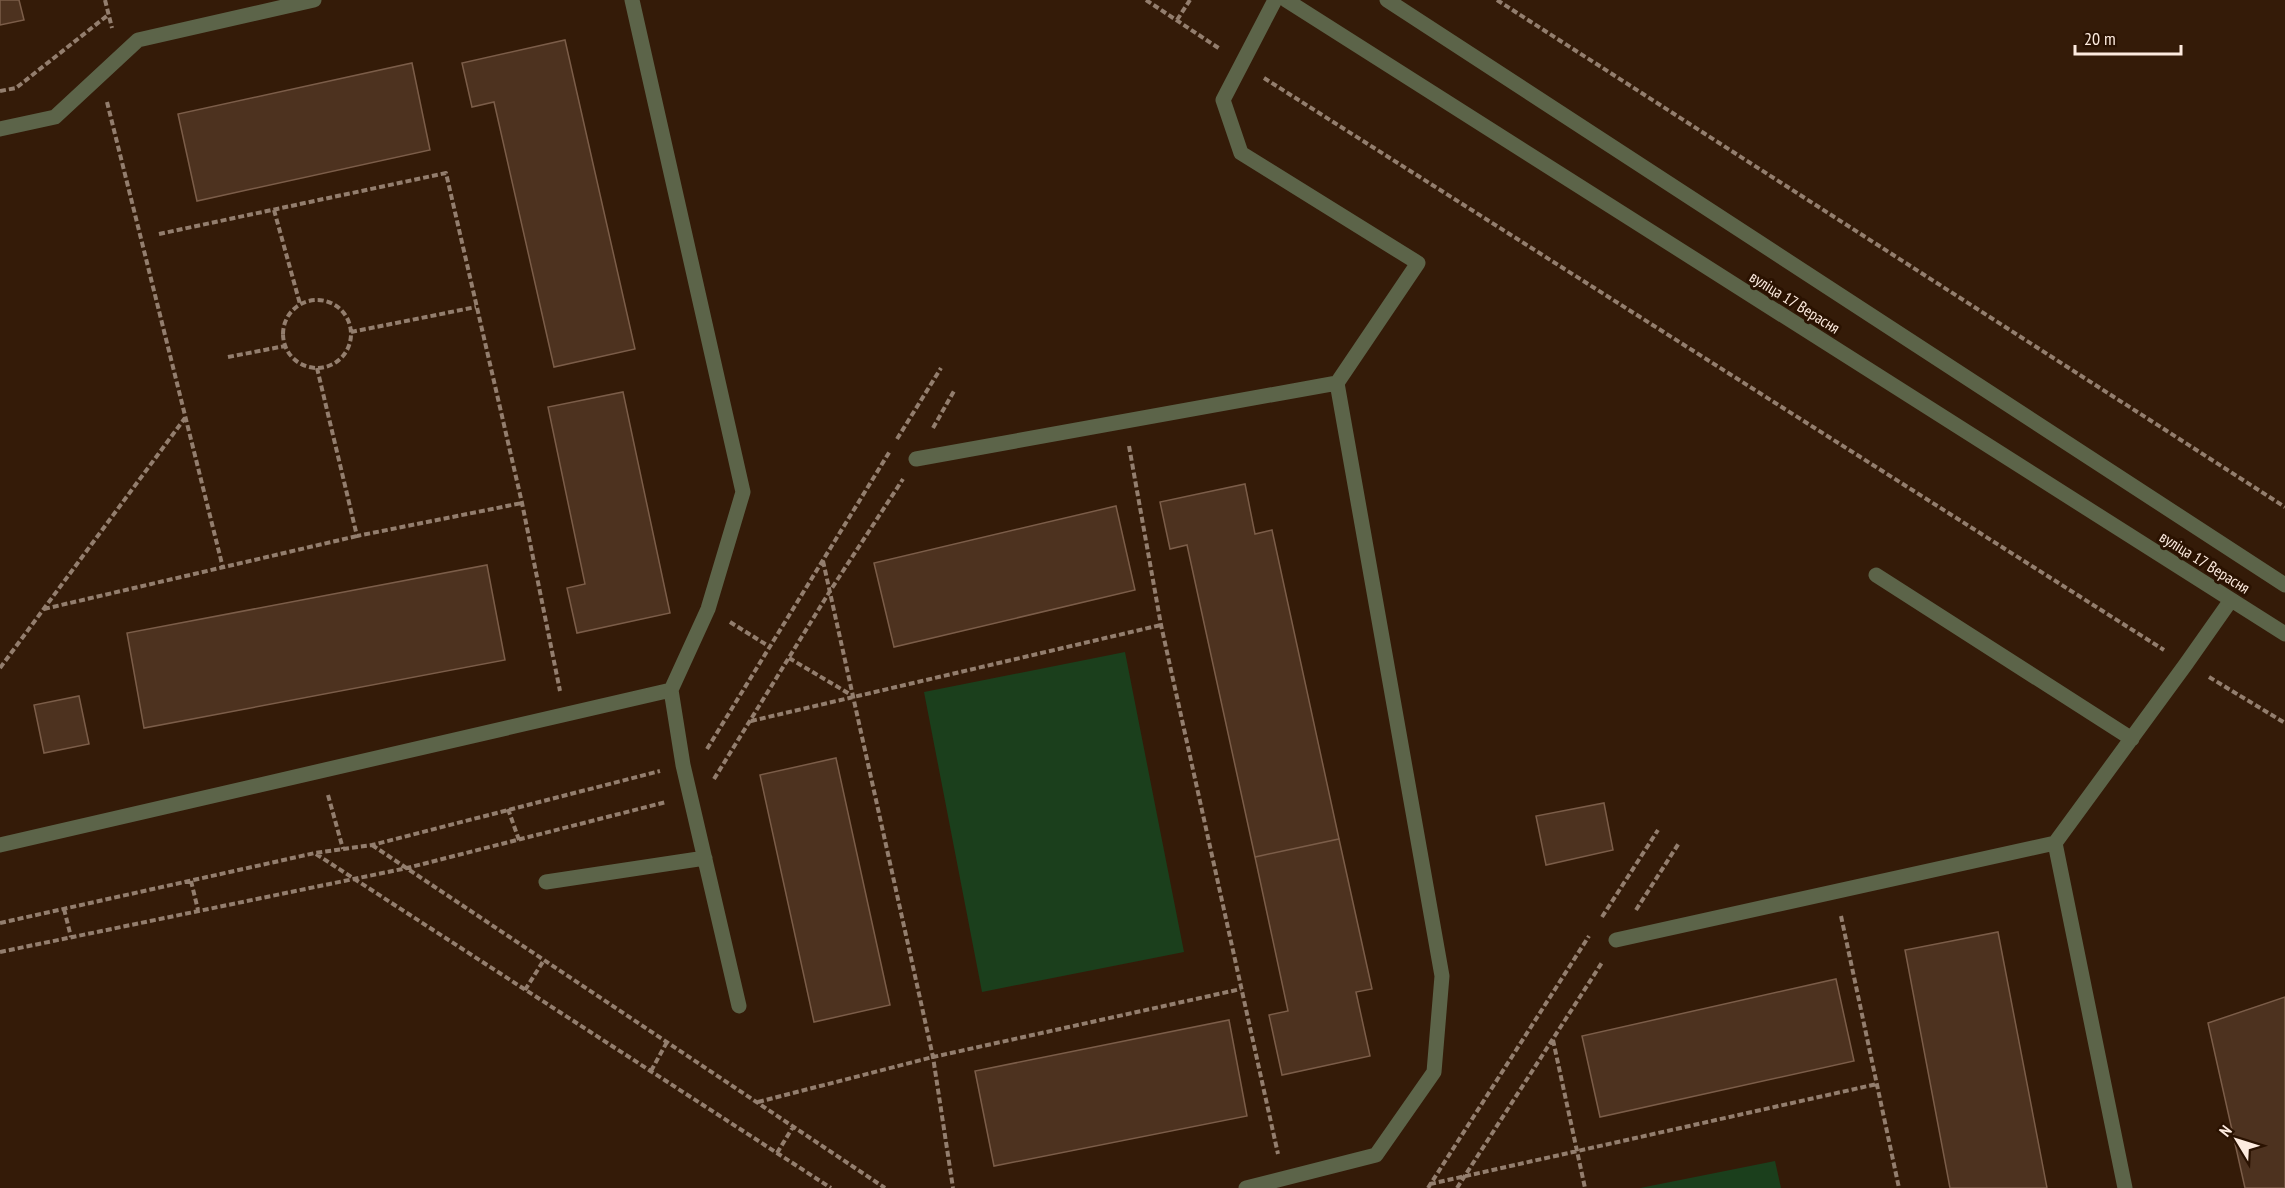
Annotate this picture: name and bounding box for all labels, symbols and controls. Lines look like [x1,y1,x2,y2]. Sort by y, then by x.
scale bar [2075,18,2182,56]
text: 20 m [2084,27,2116,50]
street label: вуліца 17 Верасня [1746,266,1844,338]
street label: вуліца 17 Верасня [2156,526,2254,598]
north arrow [2207,1110,2267,1170]
text: N [2215,1121,2236,1140]

